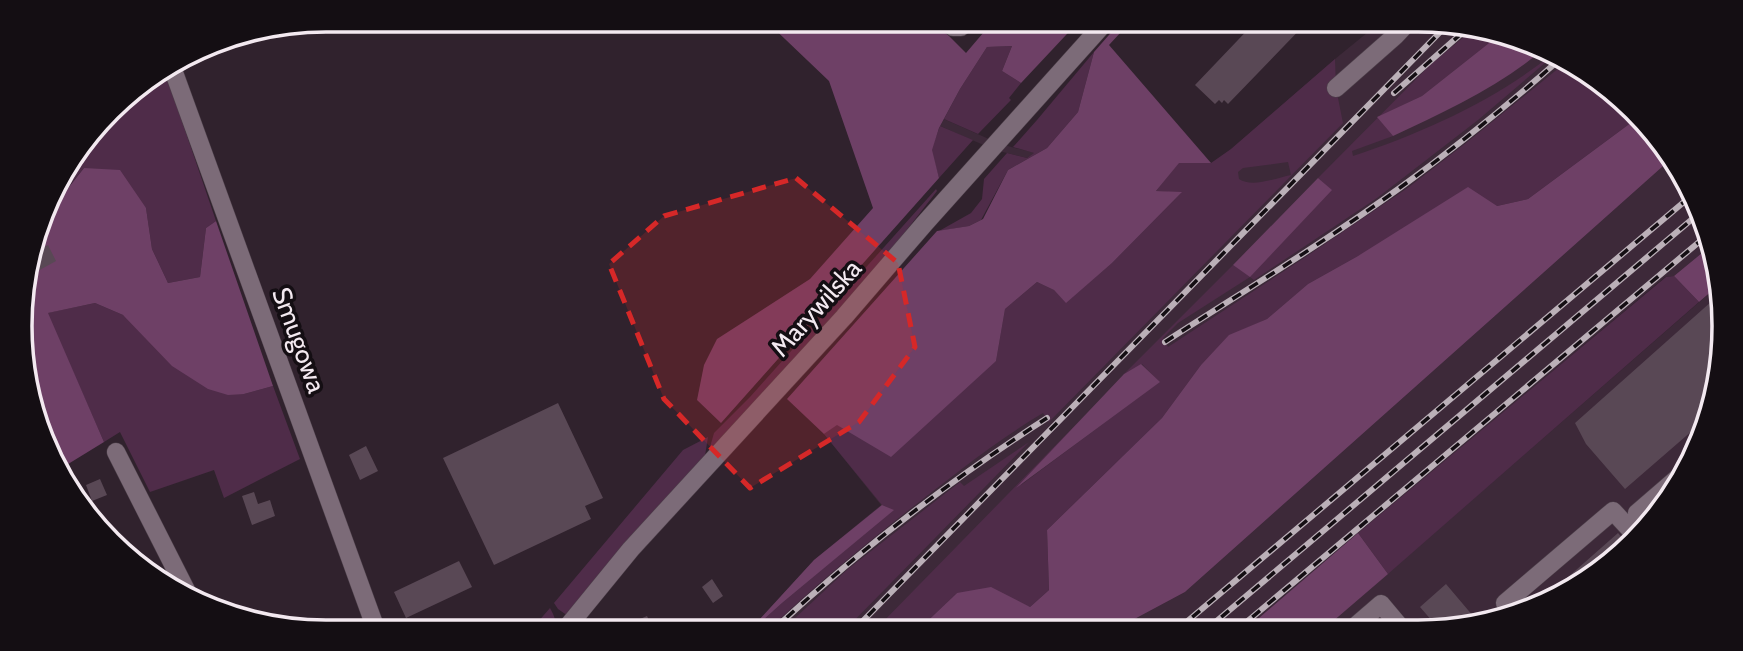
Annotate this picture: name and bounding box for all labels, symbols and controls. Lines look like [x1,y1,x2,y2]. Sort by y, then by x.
street label: Marywilska [764,252,868,363]
street label: Smugowa [265,283,333,398]

